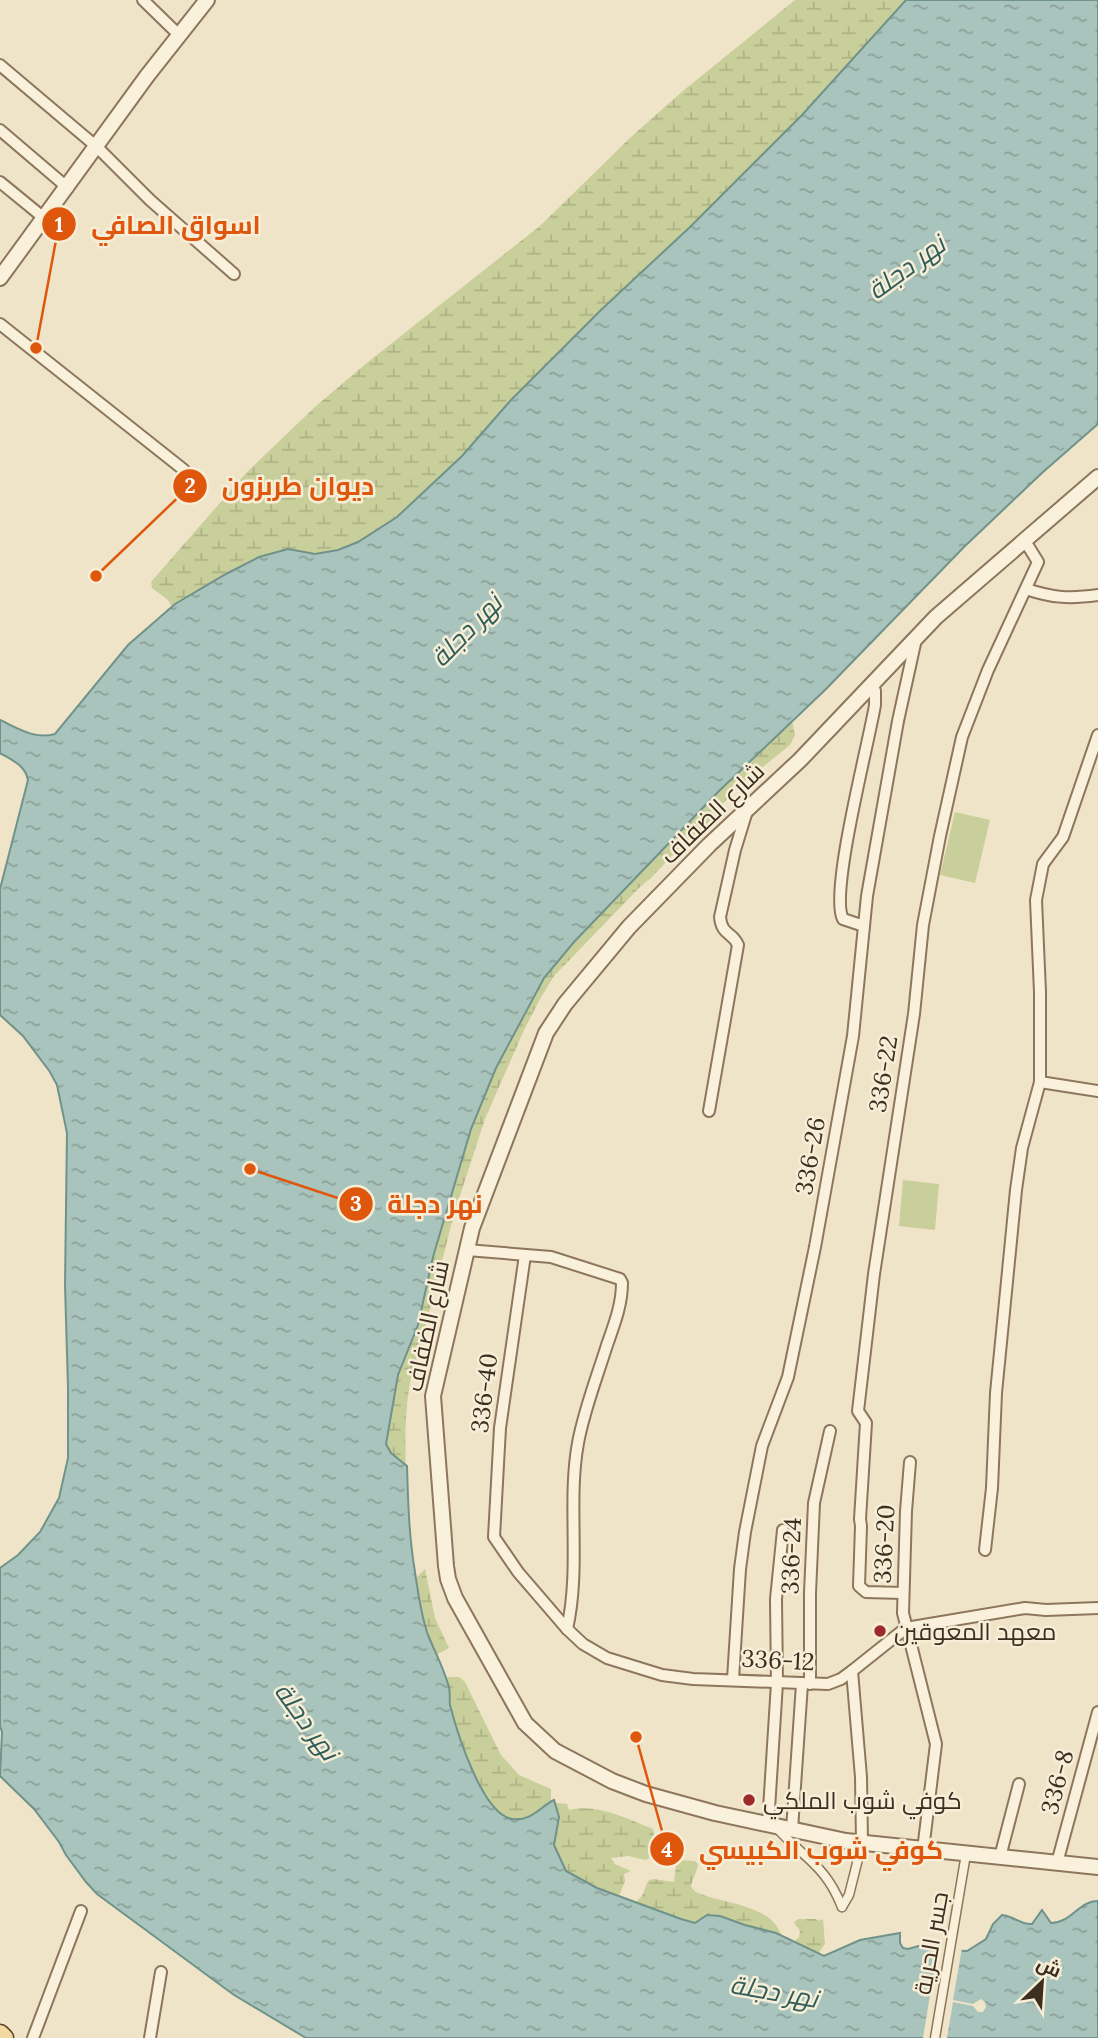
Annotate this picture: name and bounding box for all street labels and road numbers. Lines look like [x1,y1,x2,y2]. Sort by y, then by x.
street label: شارع الضفاف [653,755,771,871]
street label: 336-22 [862,1033,904,1115]
street label: 336-26 [788,1115,832,1197]
street label: شارع الضفاف [398,1257,457,1395]
street label: 336-40 [464,1351,504,1435]
street label: 336-20 [866,1504,902,1584]
street label: 336-24 [774,1517,808,1595]
street label: 336-12 [741,1643,815,1677]
street label: 336-8 [1034,1746,1080,1818]
street label: جسر الحرية [907,1889,955,1997]

